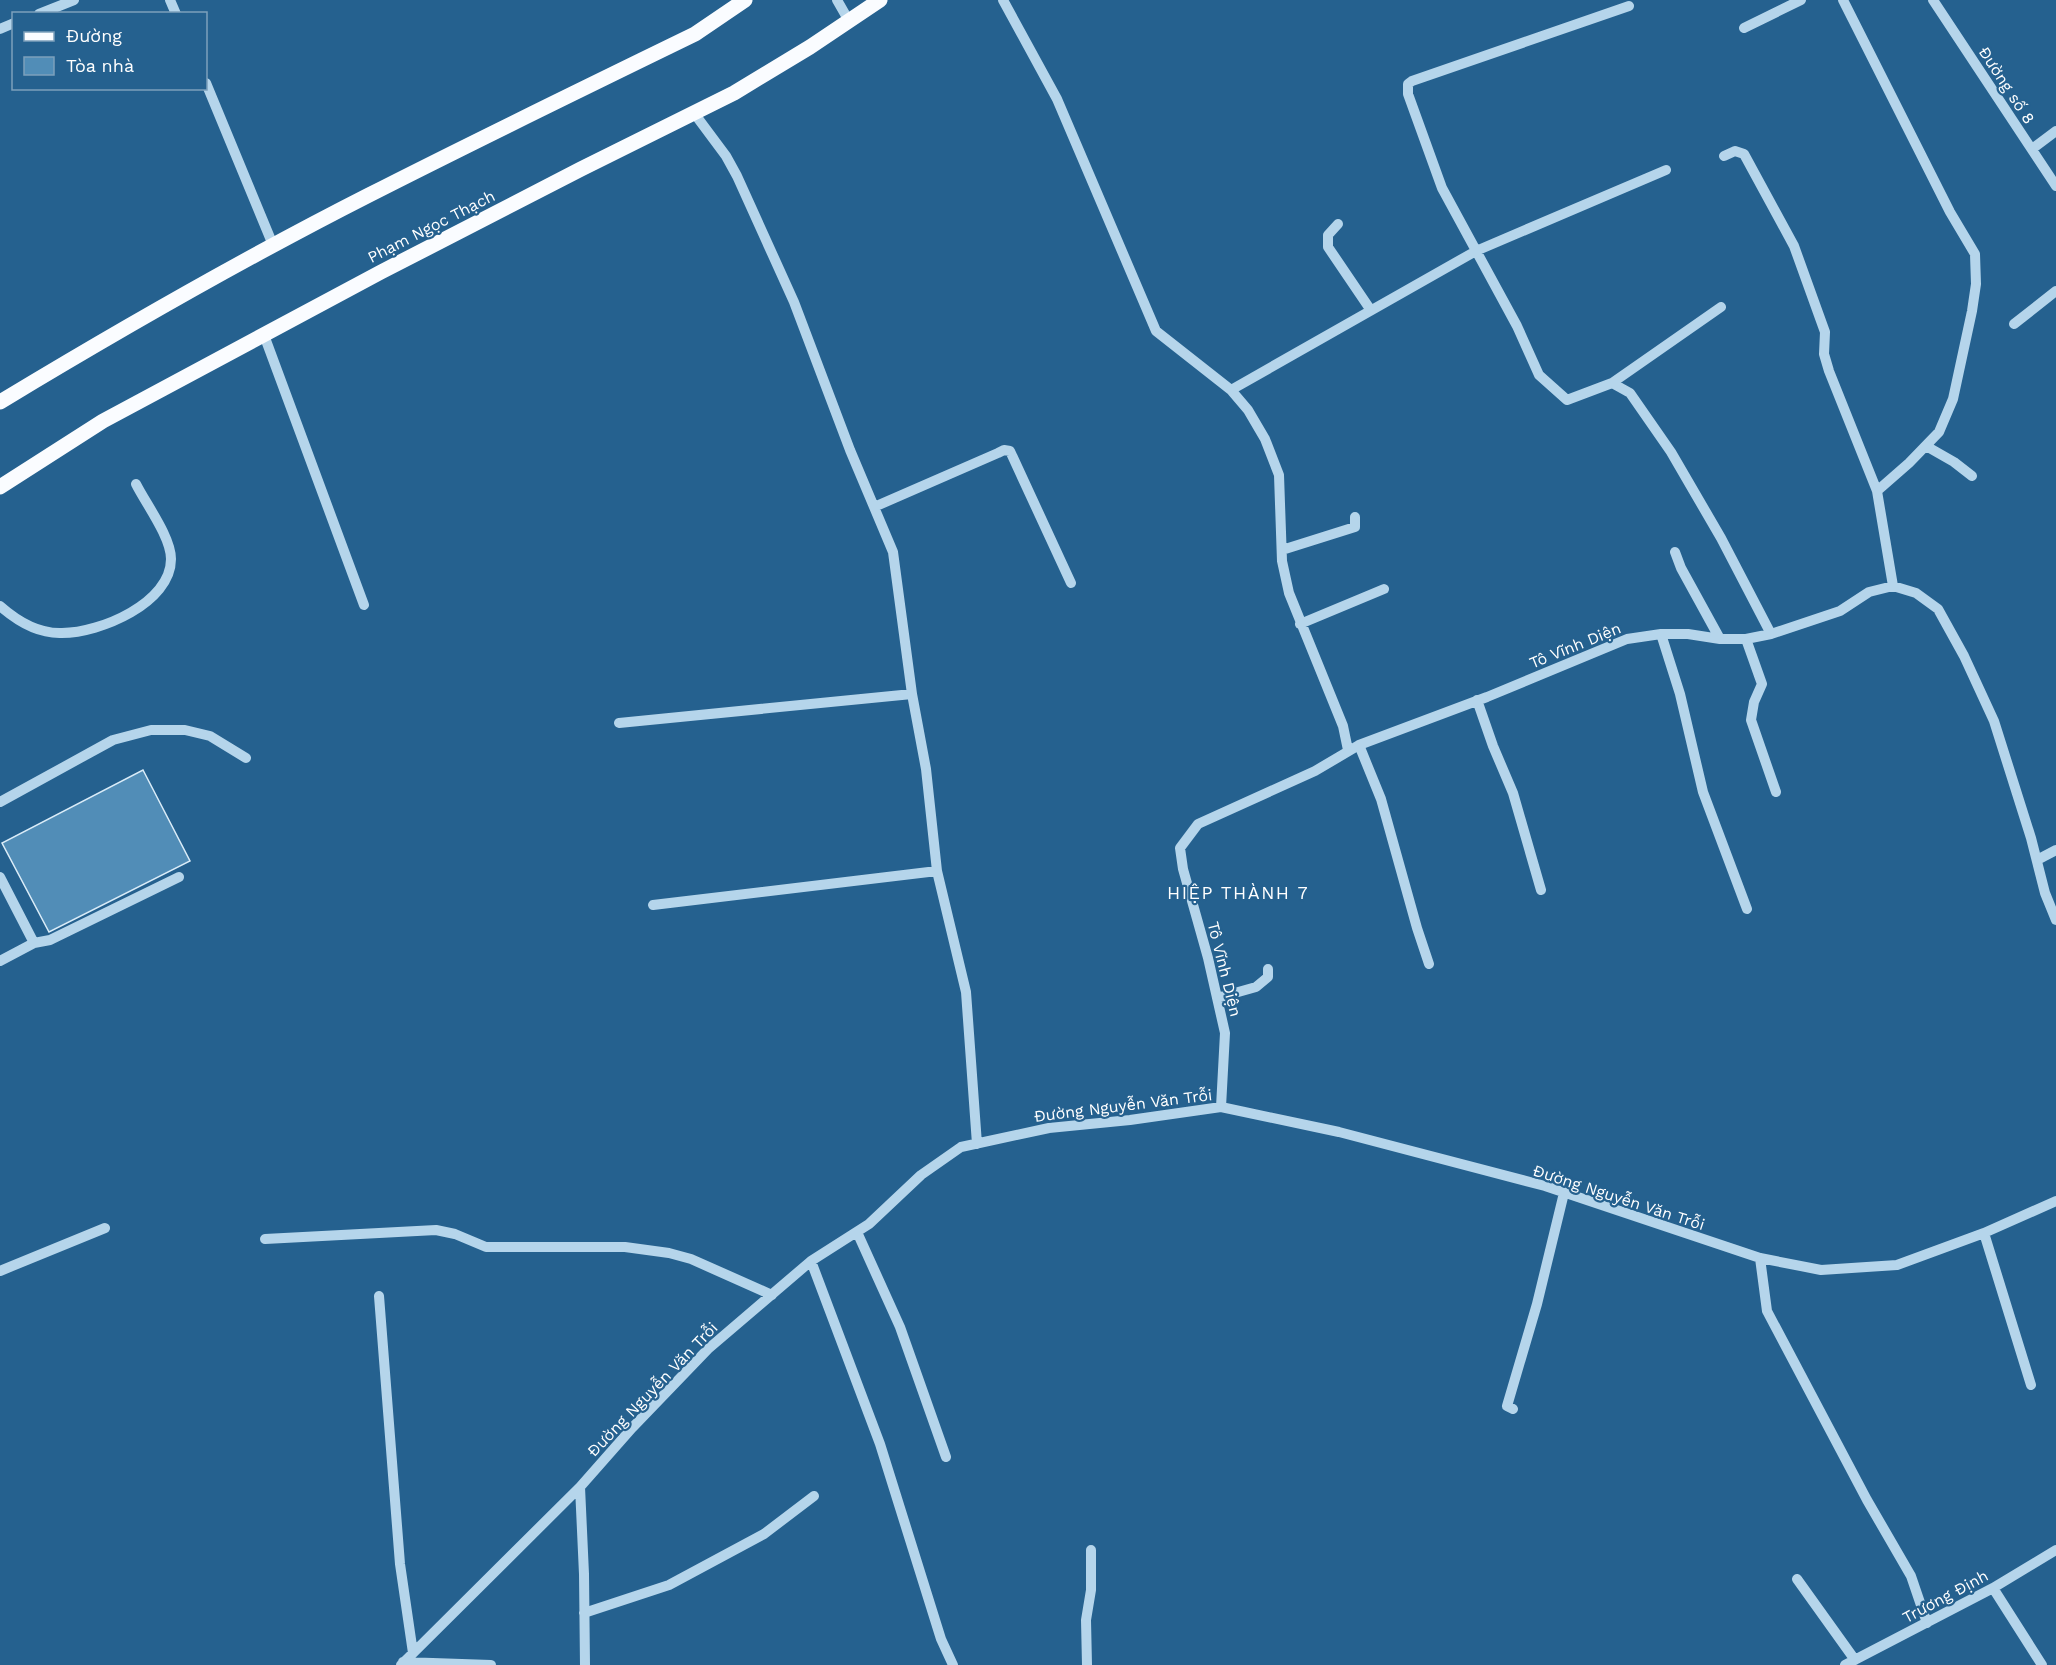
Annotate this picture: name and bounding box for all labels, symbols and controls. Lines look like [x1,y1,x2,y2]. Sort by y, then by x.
legend [12,12,207,90]
text: Đường [66,25,122,46]
street label: Đường số 8 [1975,43,2039,128]
text: Tòa nhà [66,55,134,76]
street label: Phạm Ngọc Thạch [364,186,498,267]
street label: Tô Vĩnh Diện [1527,618,1624,672]
district label: HIỆP THÀNH 7 [1167,882,1309,903]
street label: Tô Vĩnh Diện [1204,920,1245,1019]
street label: Đường Nguyễn Văn Trỗi [1033,1085,1213,1126]
street label: Đường Nguyễn Văn Trỗi [1531,1161,1707,1234]
street label: Đường Nguyễn Văn Trỗi [583,1318,722,1461]
street label: Trương Định [1899,1566,1991,1627]

